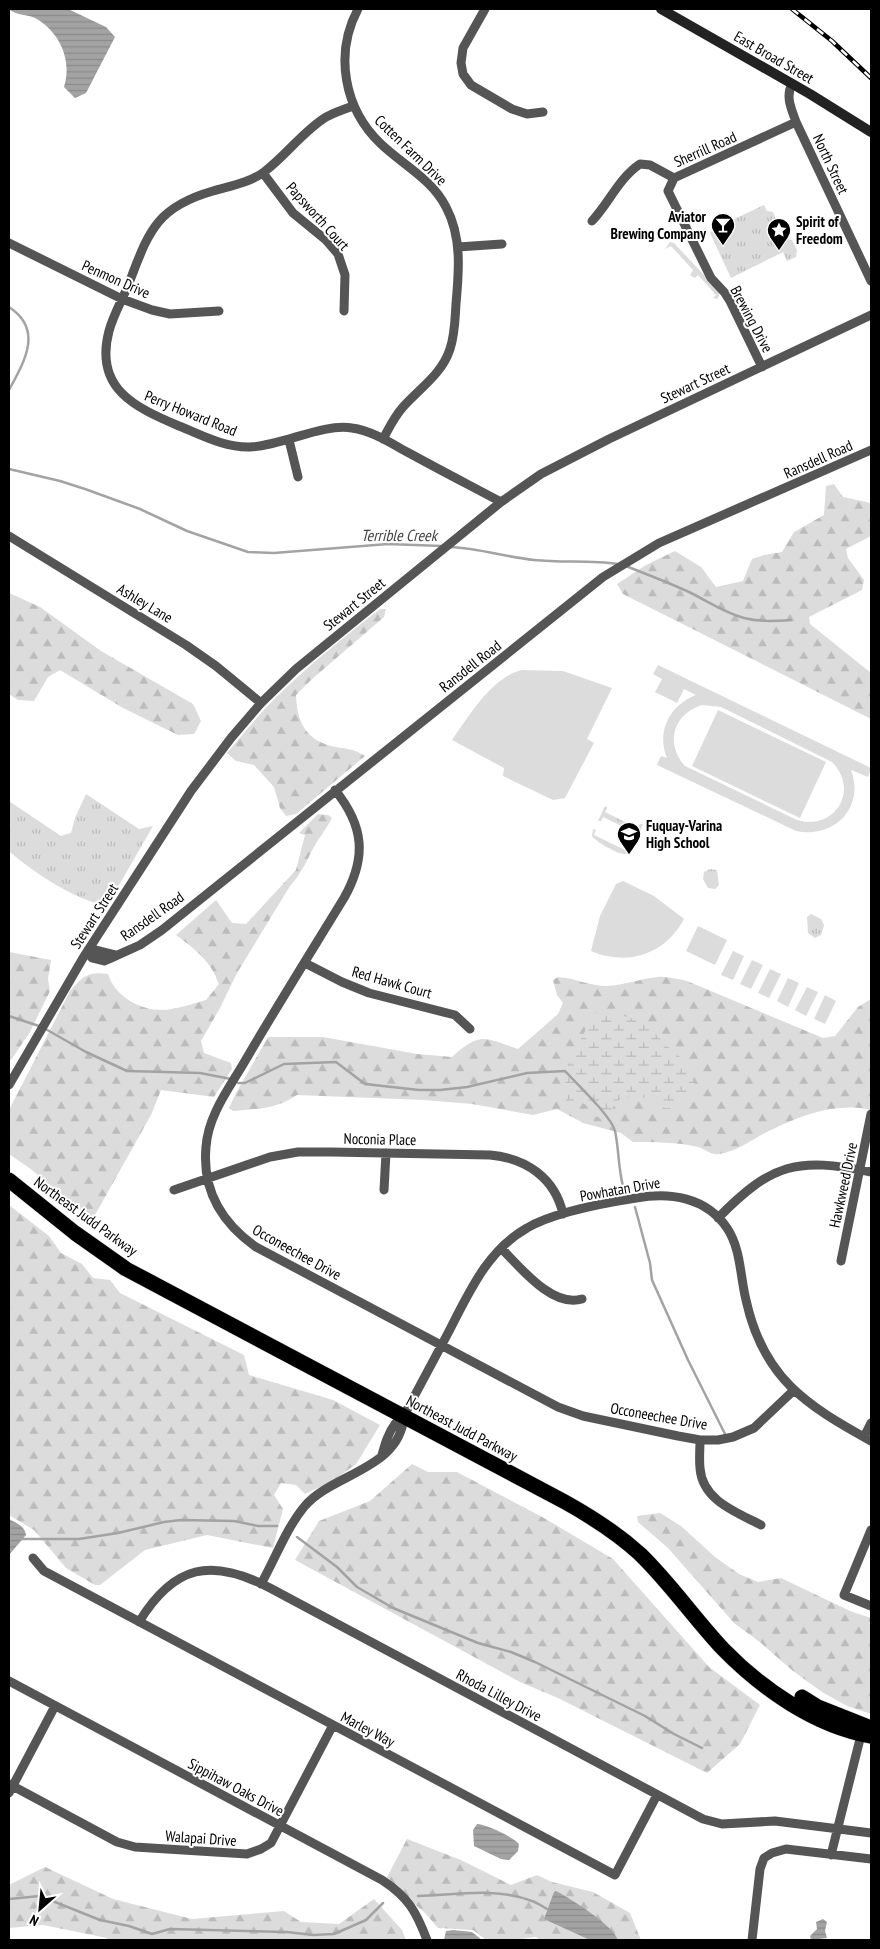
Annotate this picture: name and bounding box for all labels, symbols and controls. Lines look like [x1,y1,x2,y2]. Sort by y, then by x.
street label: East Broad Street [731,26,817,88]
street label: Cotten Farm Drive [371,111,451,189]
street label: Sherrill Road [671,127,739,171]
street label: North Street [809,131,853,197]
street label: Papsworth Court [282,178,354,254]
place label: Aviator Brewing Company [611,207,707,243]
bar icon: Aviator Brewing Company [710,212,736,246]
place label: Spirit of Freedom [796,212,843,248]
place icon: Spirit of Freedom [766,217,792,251]
street label: Penmon Drive [79,256,153,302]
street label: Brewing Drive [727,282,777,356]
street label: Stewart Street [657,359,733,407]
street label: Perry Howard Road [142,386,240,440]
street label: Ransdell Road [781,435,855,483]
water label: Terrible Creek [361,525,439,545]
street label: Stewart Street [319,573,389,635]
street label: Ashley Lane [114,579,176,627]
street label: Ransdell Road [435,636,505,696]
place label: Fuquay-Varina High School [646,816,722,852]
school or university icon: Fuquay-Varina High School [616,821,642,855]
street label: Stewart Street [66,880,122,952]
street label: Ransdell Road [117,887,187,945]
street label: Red Hawk Court [350,962,434,1002]
street label: Noconia Place [343,1129,417,1149]
street label: Hawkweed Drive [825,1141,861,1229]
street label: Northeast Judd Parkway [30,1172,142,1260]
street label: Powhatan Drive [578,1173,662,1205]
street label: Occoneechee Drive [249,1220,345,1284]
street label: Northeast Judd Parkway [403,1391,521,1466]
street label: Occoneechee Drive [609,1398,709,1434]
street label: Rhoda Lilley Drive [453,1665,545,1725]
street label: Marley Way [338,1707,399,1751]
street label: Sippihaw Oaks Drive [185,1754,287,1820]
street label: Walapai Drive [165,1826,237,1850]
north arrow [15,1884,65,1934]
text: N [27,1911,42,1930]

